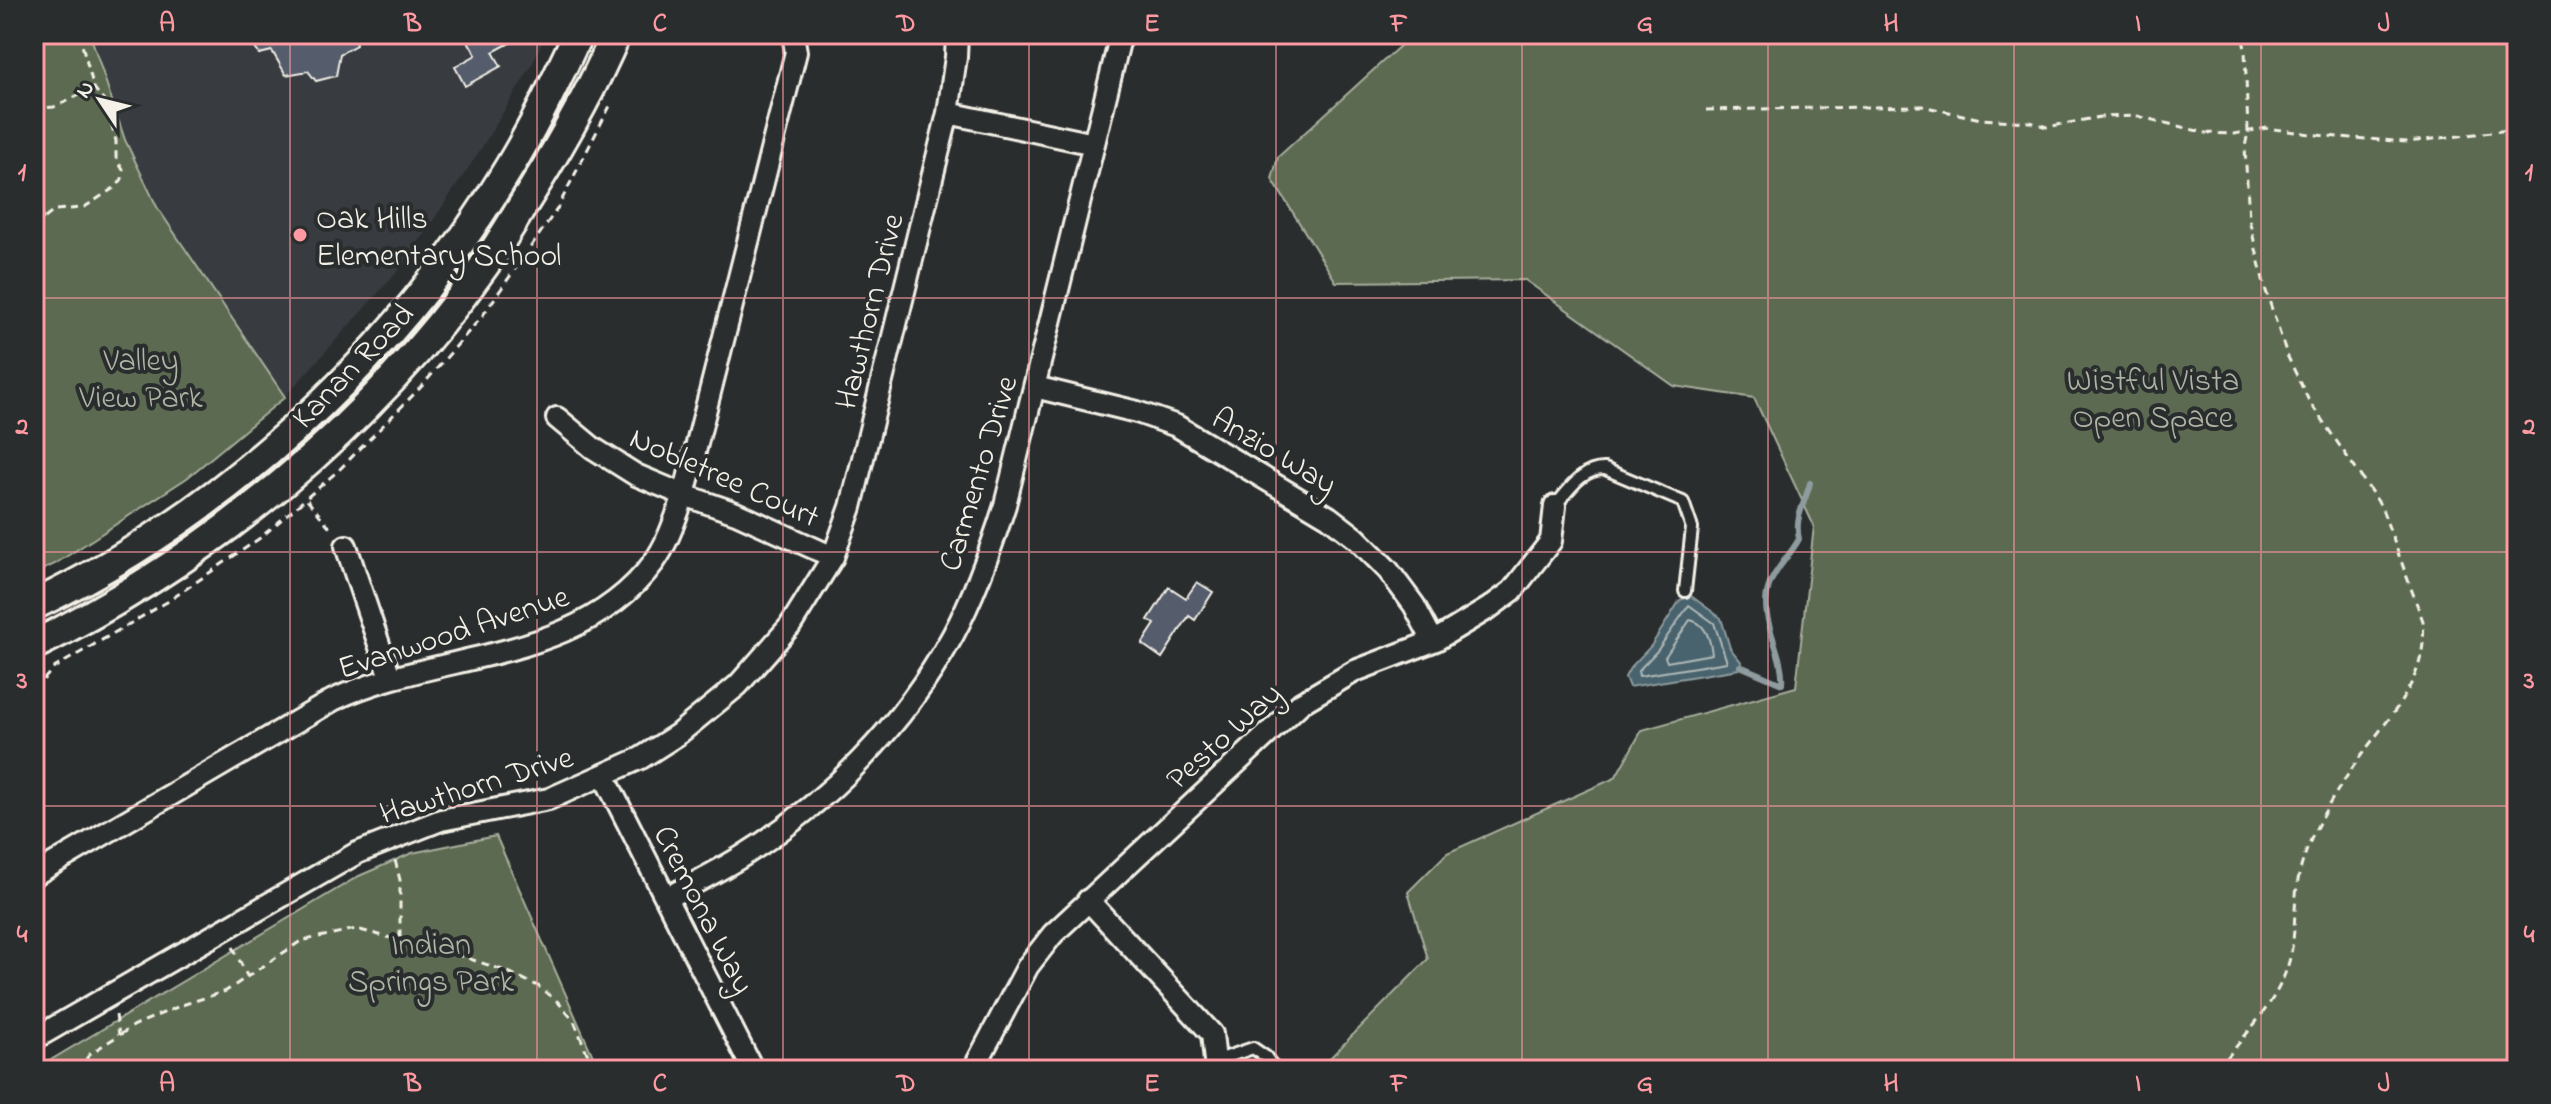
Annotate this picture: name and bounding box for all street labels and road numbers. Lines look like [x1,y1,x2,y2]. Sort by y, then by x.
street label: Hawthorn Drive [824,209,919,415]
street label: Kanan Road [282,294,427,441]
street label: Carmento Drive [928,370,1033,577]
street label: Anzio Way [1201,397,1345,509]
street label: Nobletree Court [621,416,826,542]
street label: Evanwood Avenue [332,575,576,694]
street label: Pesto Way [1157,672,1294,803]
street label: Hawthorn Drive [375,735,580,839]
street label: Cremona Way [639,818,765,1003]

